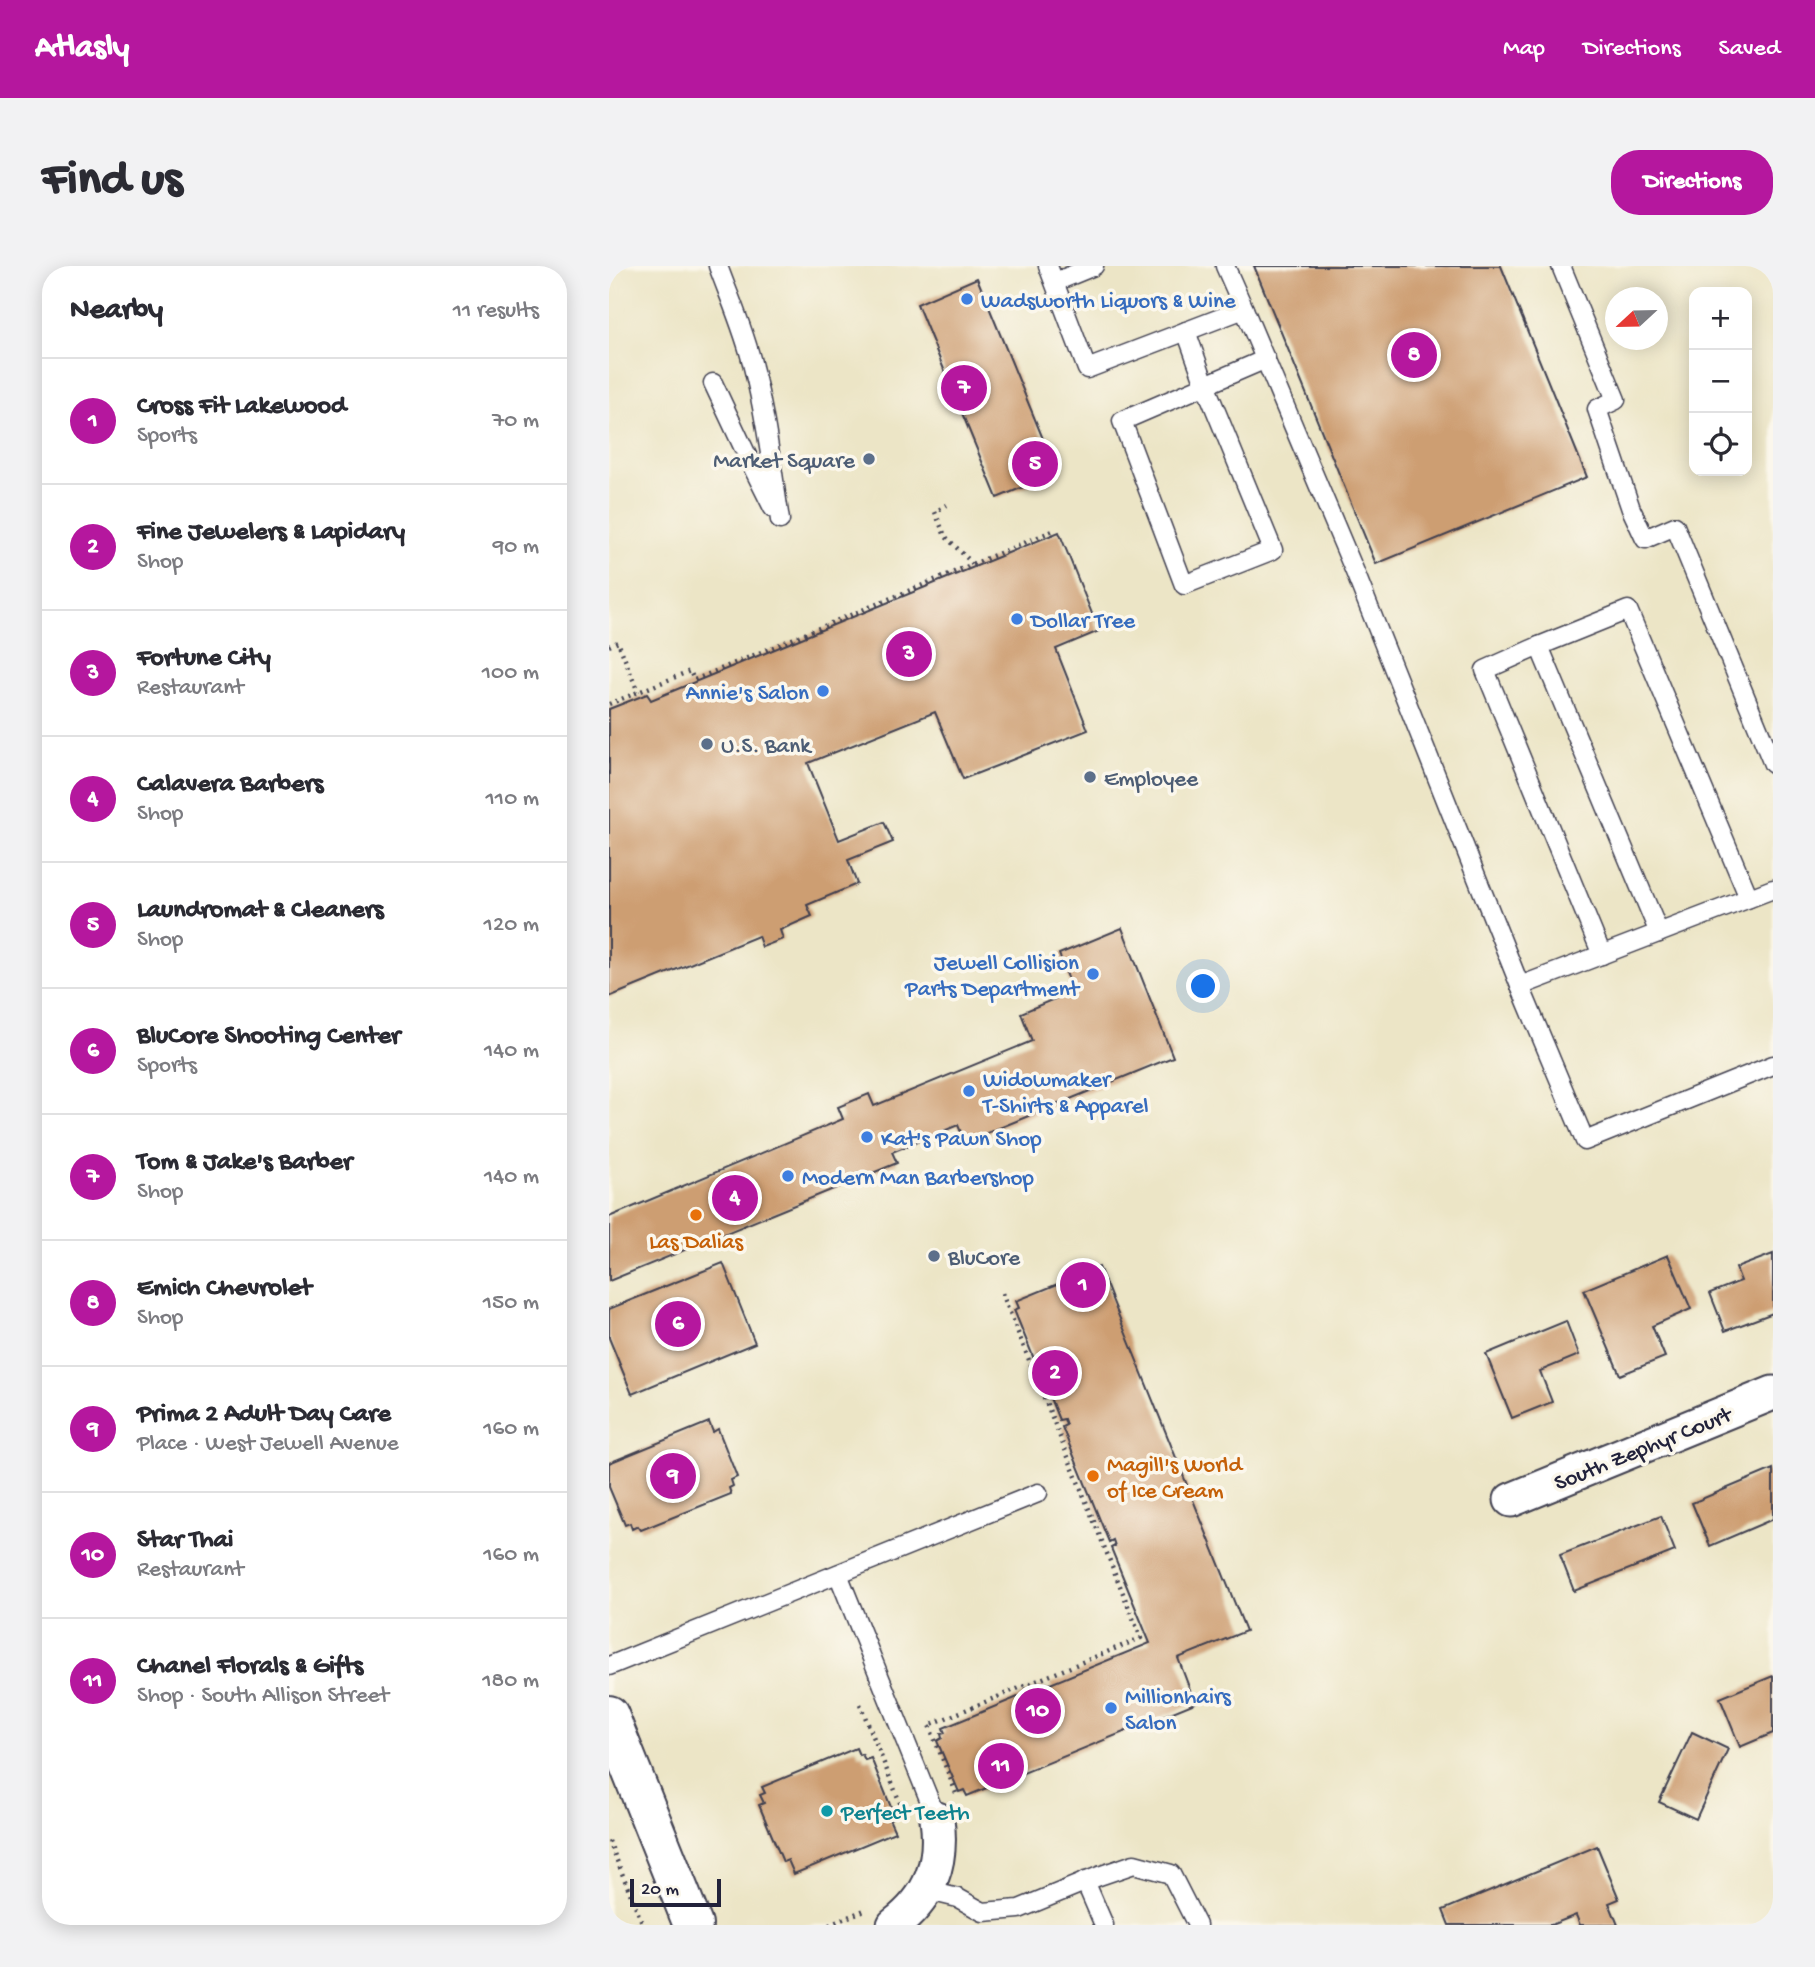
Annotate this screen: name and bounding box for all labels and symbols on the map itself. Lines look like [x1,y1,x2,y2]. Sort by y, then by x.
north arrow [1605,287,1668,350]
place label: Wadsworth Liquors & Wine [981,289,1237,316]
marker: Wadsworth Liquors & Wine [959,291,975,307]
pin: 8 [1391,329,1437,381]
pin: 7 [941,362,987,414]
pin: 5 [1012,438,1058,490]
place label: Market Square [713,449,856,476]
marker: Market Square [861,451,877,467]
place label: Dollar Tree [1029,609,1136,636]
marker: Dollar Tree [1009,611,1025,627]
pin: 3 [886,628,932,680]
place label: Annie's Salon [686,681,809,708]
marker: Annie's Salon [815,683,831,699]
place label: U.S. Bank [721,734,813,761]
marker: U.S. Bank [699,736,715,752]
place label: Employee [1104,767,1199,794]
marker: Employee [1082,769,1098,785]
place label: Jewell Collision Parts Department [904,951,1081,1004]
marker: Jewell Collision Parts Department [1085,966,1101,982]
your location [1186,969,1220,1003]
place label: Widowmaker T-Shirts & Apparel [981,1068,1149,1121]
marker: Widowmaker T-Shirts & Apparel [961,1083,977,1099]
place label: Kat's Pawn Shop [881,1127,1042,1154]
marker: Kat's Pawn Shop [859,1129,875,1145]
place label: Modern Man Barbershop [802,1166,1034,1193]
marker: Modern Man Barbershop [780,1168,796,1184]
pin: 4 [712,1172,758,1224]
marker: Las Dalias [688,1207,704,1223]
place label: Las Dalias [649,1230,744,1257]
place label: BluCore [947,1246,1021,1273]
marker: BluCore [926,1248,942,1264]
pin: 1 [1060,1259,1106,1311]
pin: 6 [655,1298,701,1350]
pin: 2 [1032,1347,1078,1399]
street label: South Zephyr Court [1551,1402,1737,1498]
pin: 9 [650,1450,696,1502]
place label: Magill's World of Ice Cream [1107,1453,1243,1506]
marker: Magill's World of Ice Cream [1085,1468,1101,1484]
pin: 10 [1015,1685,1061,1737]
place label: Millionhairs Salon [1125,1685,1231,1738]
marker: Millionhairs Salon [1103,1700,1119,1716]
pin: 11 [978,1740,1024,1792]
place label: Perfect Teeth [840,1801,970,1828]
marker: Perfect Teeth [819,1803,835,1819]
scale bar [630,1876,721,1908]

